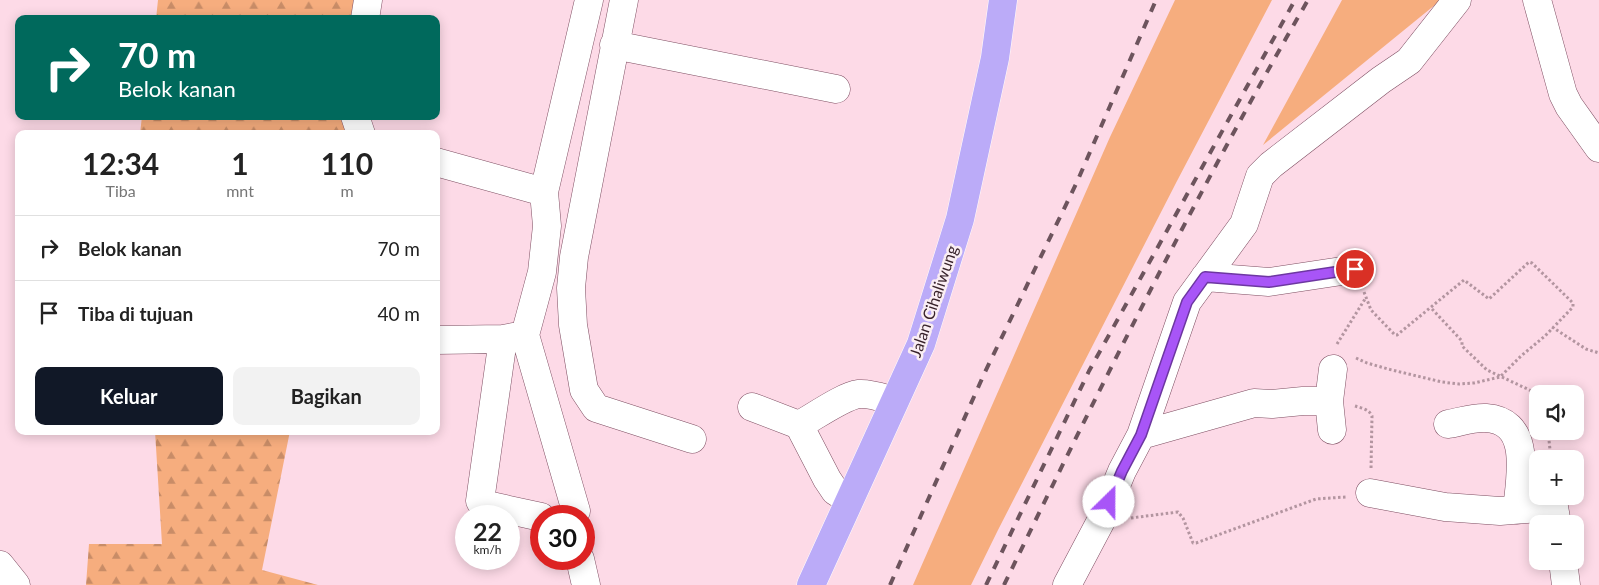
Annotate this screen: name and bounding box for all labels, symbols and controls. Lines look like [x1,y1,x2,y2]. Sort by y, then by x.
text: 70 m [118,33,196,75]
icon: right [35,35,100,100]
text: Belok kanan [118,75,236,102]
text: 12:34 [82,145,159,181]
text: 1 [231,145,249,181]
text: 110 [321,145,373,181]
text: Tiba [106,181,136,200]
text: mnt [226,181,254,200]
text: m [340,181,354,200]
icon: right [35,234,63,262]
text: Belok kanan [78,237,182,260]
text: 70 m [377,237,420,260]
street label: Jalan Cihaliwung [905,243,961,359]
pin [1334,248,1376,290]
icon: arrive [1341,255,1369,283]
icon: arrive [35,299,63,327]
text: Tiba di tujuan [78,302,193,325]
text: 40 m [377,302,420,325]
button: Keluar [35,367,223,425]
button: Bagikan [233,367,420,425]
map controls [1529,385,1584,570]
button: sound [1529,385,1584,440]
button: + [1529,450,1584,505]
position arrow [1082,475,1134,527]
speed limit sign: 30 [530,505,595,570]
button: − [1529,515,1584,570]
text: 22 [473,516,502,546]
text: km/h [473,542,502,557]

